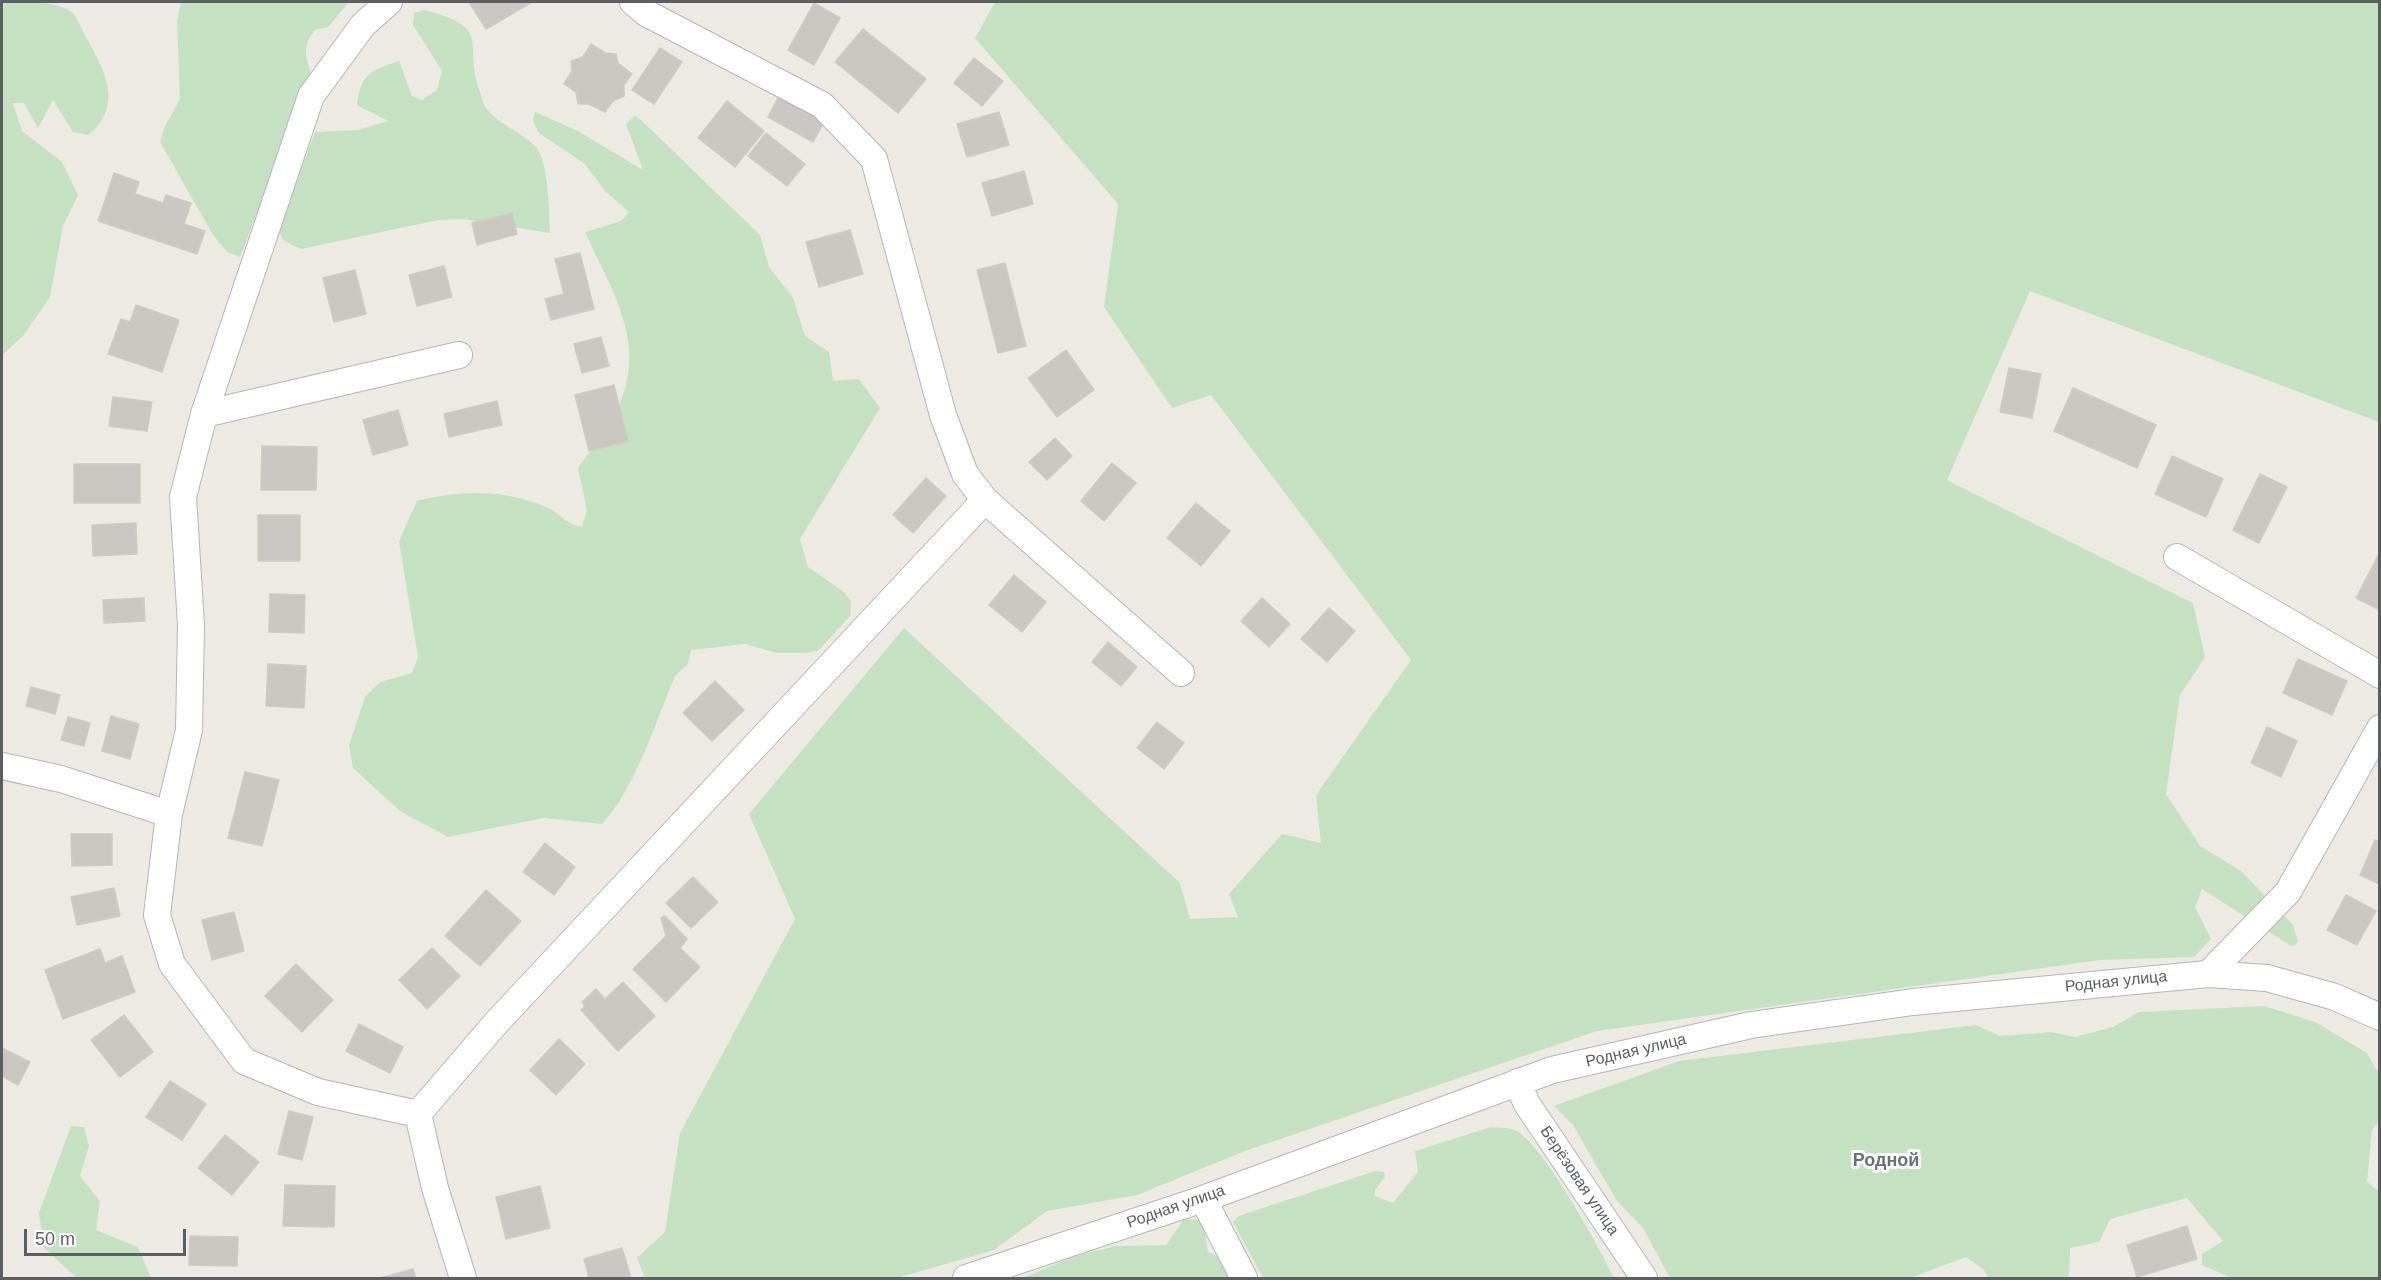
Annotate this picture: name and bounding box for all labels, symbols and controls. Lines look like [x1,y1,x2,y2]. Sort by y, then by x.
street label: Родная улица [2064,967,2168,997]
street label: Родная улица [1584,1030,1688,1072]
street label: Берёзовая улица [1535,1123,1623,1239]
district label: Родной [1853,1150,1919,1172]
street label: Родная улица [1124,1181,1228,1233]
scale bar [27,1217,189,1255]
text: 50 m [35,1229,75,1249]

